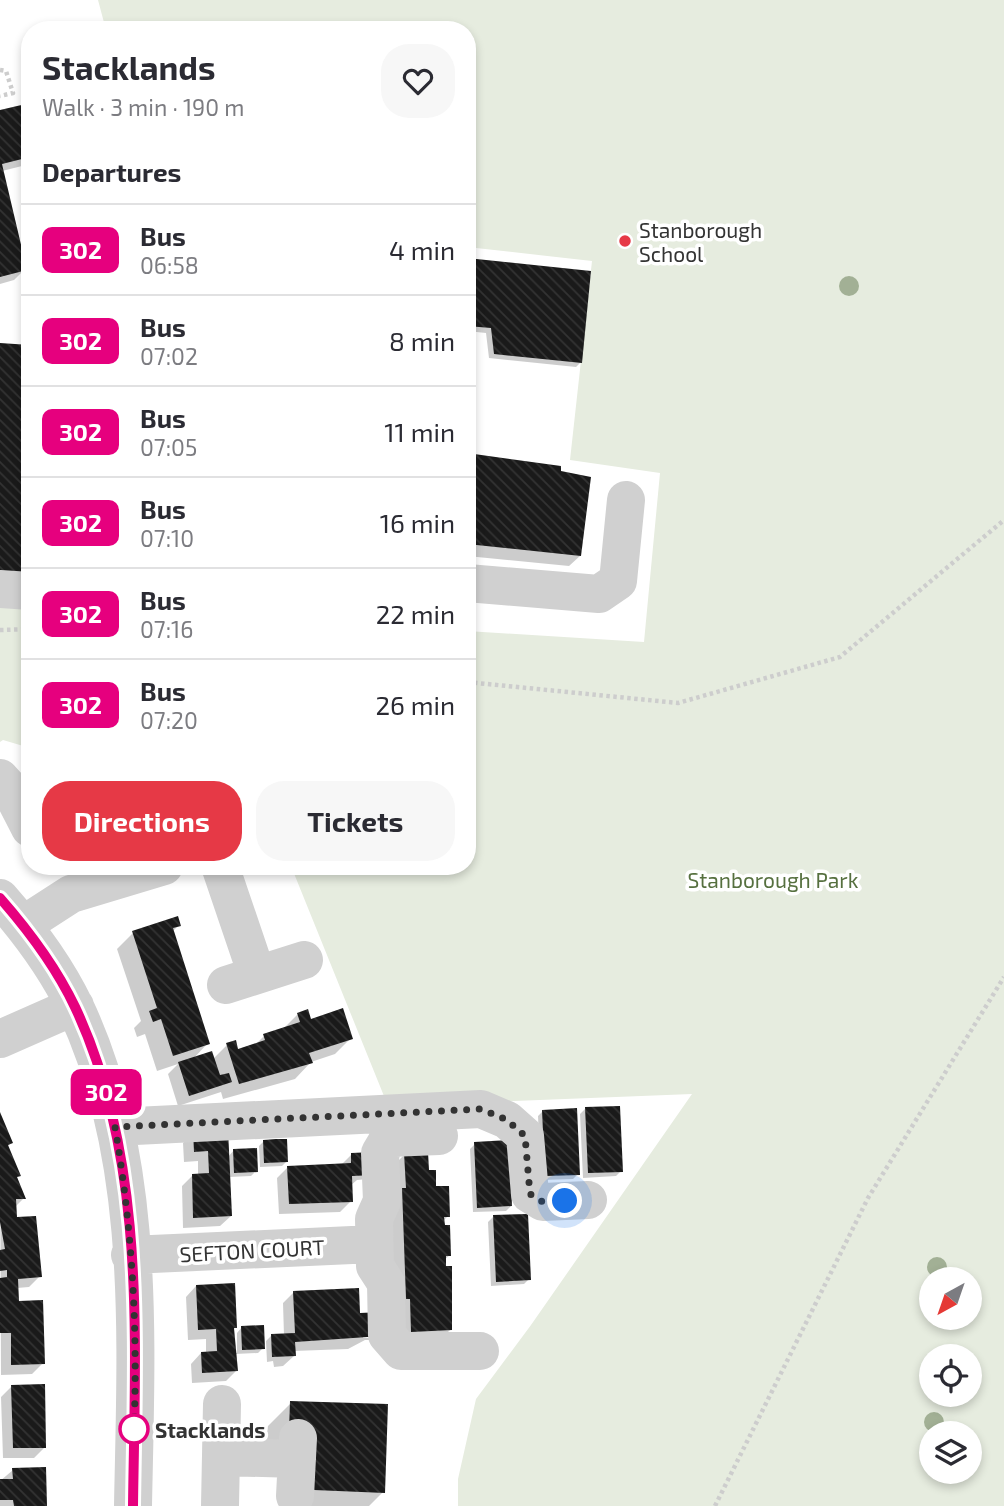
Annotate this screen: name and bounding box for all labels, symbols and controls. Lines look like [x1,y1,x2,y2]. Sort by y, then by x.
button: heart [381,44,455,118]
text: Stacklands [42,47,216,87]
text: Walk · 3 min · 190 m [42,93,244,121]
text: Departures [42,156,181,187]
place label: Stanborough School [639,217,762,266]
text: Bus [140,220,186,251]
marker: Stanborough School [617,233,633,249]
text: 4 min [389,234,455,265]
text: 302 [59,235,102,264]
text: 06:58 [140,251,199,279]
text: Bus [140,311,186,342]
text: 8 min [389,325,455,356]
text: 302 [59,326,102,355]
text: 07:02 [140,342,198,370]
text: Bus [140,402,186,433]
text: 11 min [384,416,455,447]
text: 302 [59,417,102,446]
text: 07:05 [140,433,197,461]
text: Bus [140,493,186,524]
text: 16 min [380,507,455,538]
text: 302 [59,508,102,537]
text: 07:10 [140,524,194,552]
text: Bus [140,584,186,615]
text: 22 min [376,598,455,629]
text: 302 [59,599,102,628]
text: 07:16 [140,615,193,643]
text: Bus [140,675,186,706]
text: 26 min [375,689,455,720]
text: 302 [59,690,102,719]
text: 07:20 [140,706,198,734]
button: Directions [42,781,242,861]
button: Tickets [256,781,455,861]
park label: Stanborough Park [688,867,859,892]
line badge: 302 [66,1069,146,1115]
text: 302 [85,1077,127,1106]
your location [547,1183,582,1218]
street label: SEFTON COURT [179,1234,325,1266]
north arrow [919,1267,982,1330]
map controls [919,1267,982,1484]
button: locate [919,1344,982,1407]
marker: Stacklands [119,1414,149,1444]
place label: Stacklands [155,1417,265,1442]
button: layers [919,1421,982,1484]

